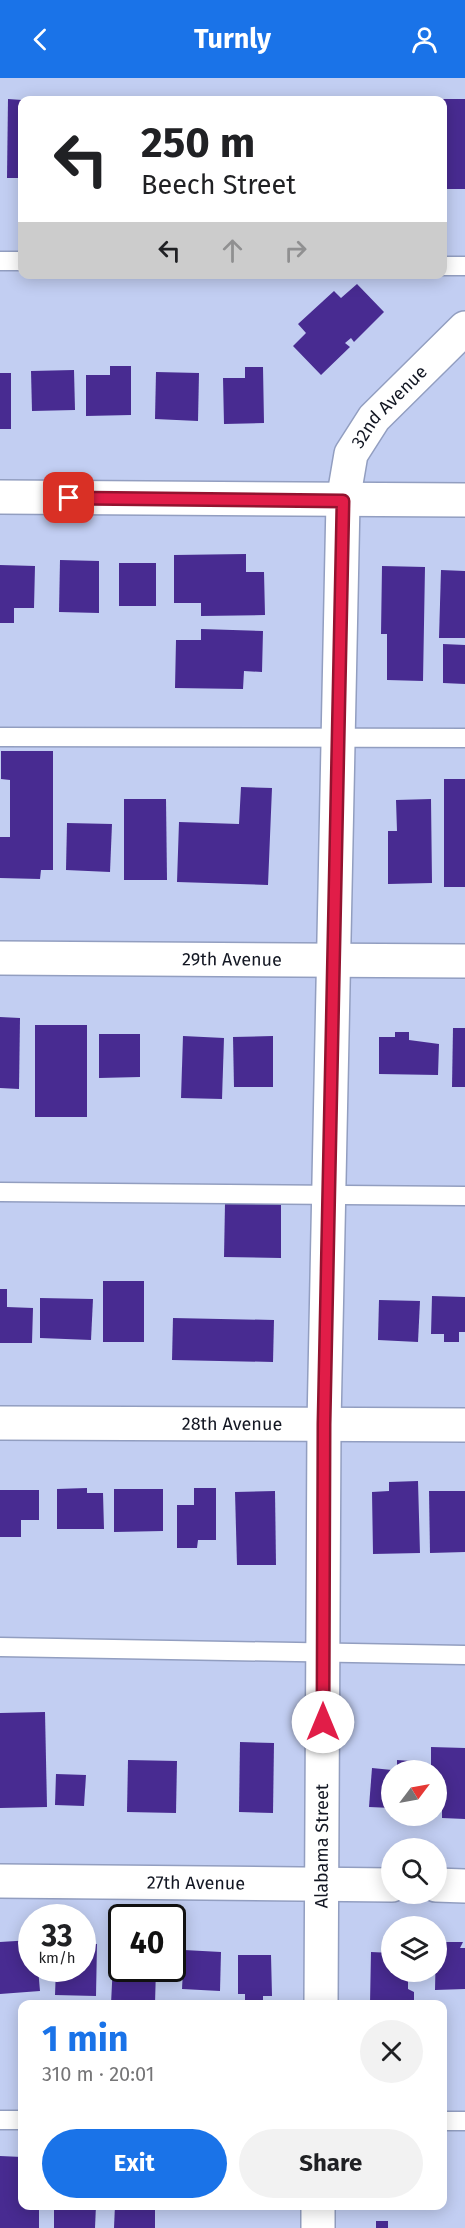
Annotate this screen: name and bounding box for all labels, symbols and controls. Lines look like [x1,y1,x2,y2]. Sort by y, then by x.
icon: back [24,23,57,56]
text: Turnly [194,23,271,55]
icon: person [408,23,441,56]
text: 250 m [141,118,255,168]
icon: left [42,120,120,198]
text: Beech Street [141,169,296,201]
icon: left [153,234,186,267]
icon: ahead [216,234,249,267]
icon: right [279,234,312,267]
street label: 32nd Avenue [347,361,432,452]
pin [43,472,94,523]
icon: arrive [52,481,85,514]
street label: 29th Avenue [182,948,282,971]
street label: 28th Avenue [182,1413,282,1435]
position arrow [291,1690,355,1754]
north arrow [381,1760,447,1826]
map controls [381,1760,447,1982]
street label: Alabama Street [310,1783,333,1908]
button: search [381,1838,447,1904]
street label: 27th Avenue [147,1871,245,1895]
speed limit sign: 40 [108,1904,186,1982]
button: layers [381,1916,447,1982]
text: 33 [41,1918,73,1954]
text: km/h [38,1949,76,1967]
text: 1 min [42,2017,129,2061]
button: close [360,2020,423,2083]
text: 310 m · 20:01 [42,2062,154,2086]
button: Exit [42,2129,227,2198]
button: Share [239,2129,423,2198]

